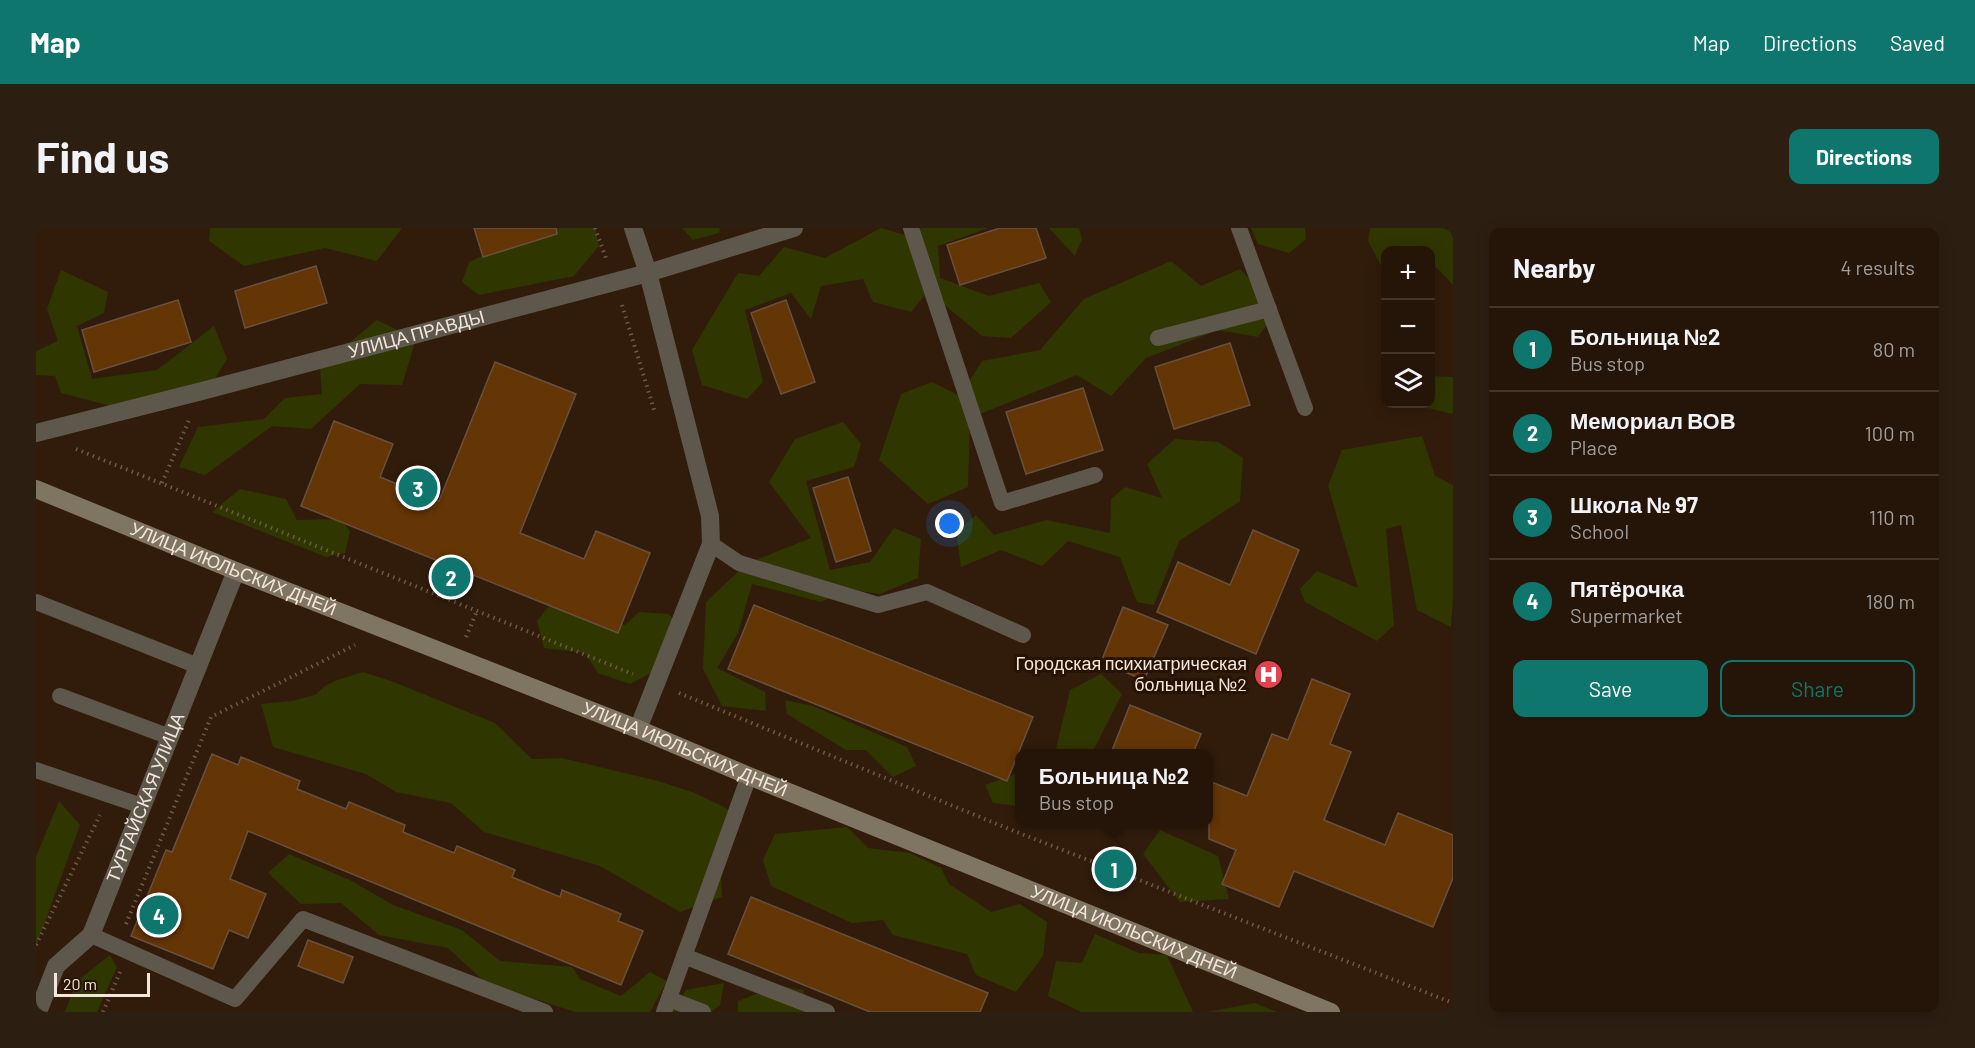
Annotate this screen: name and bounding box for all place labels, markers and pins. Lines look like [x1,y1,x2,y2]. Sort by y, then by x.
pin: 3 [398,466,437,510]
pin: 2 [432,554,470,600]
place label: Городская психиатрическая больница №2 [1015,652,1247,695]
hospital icon: Городская психиатрическая больница №2 [1252,658,1284,690]
pin: 1 [1094,846,1134,892]
pin: 4 [140,892,178,938]

